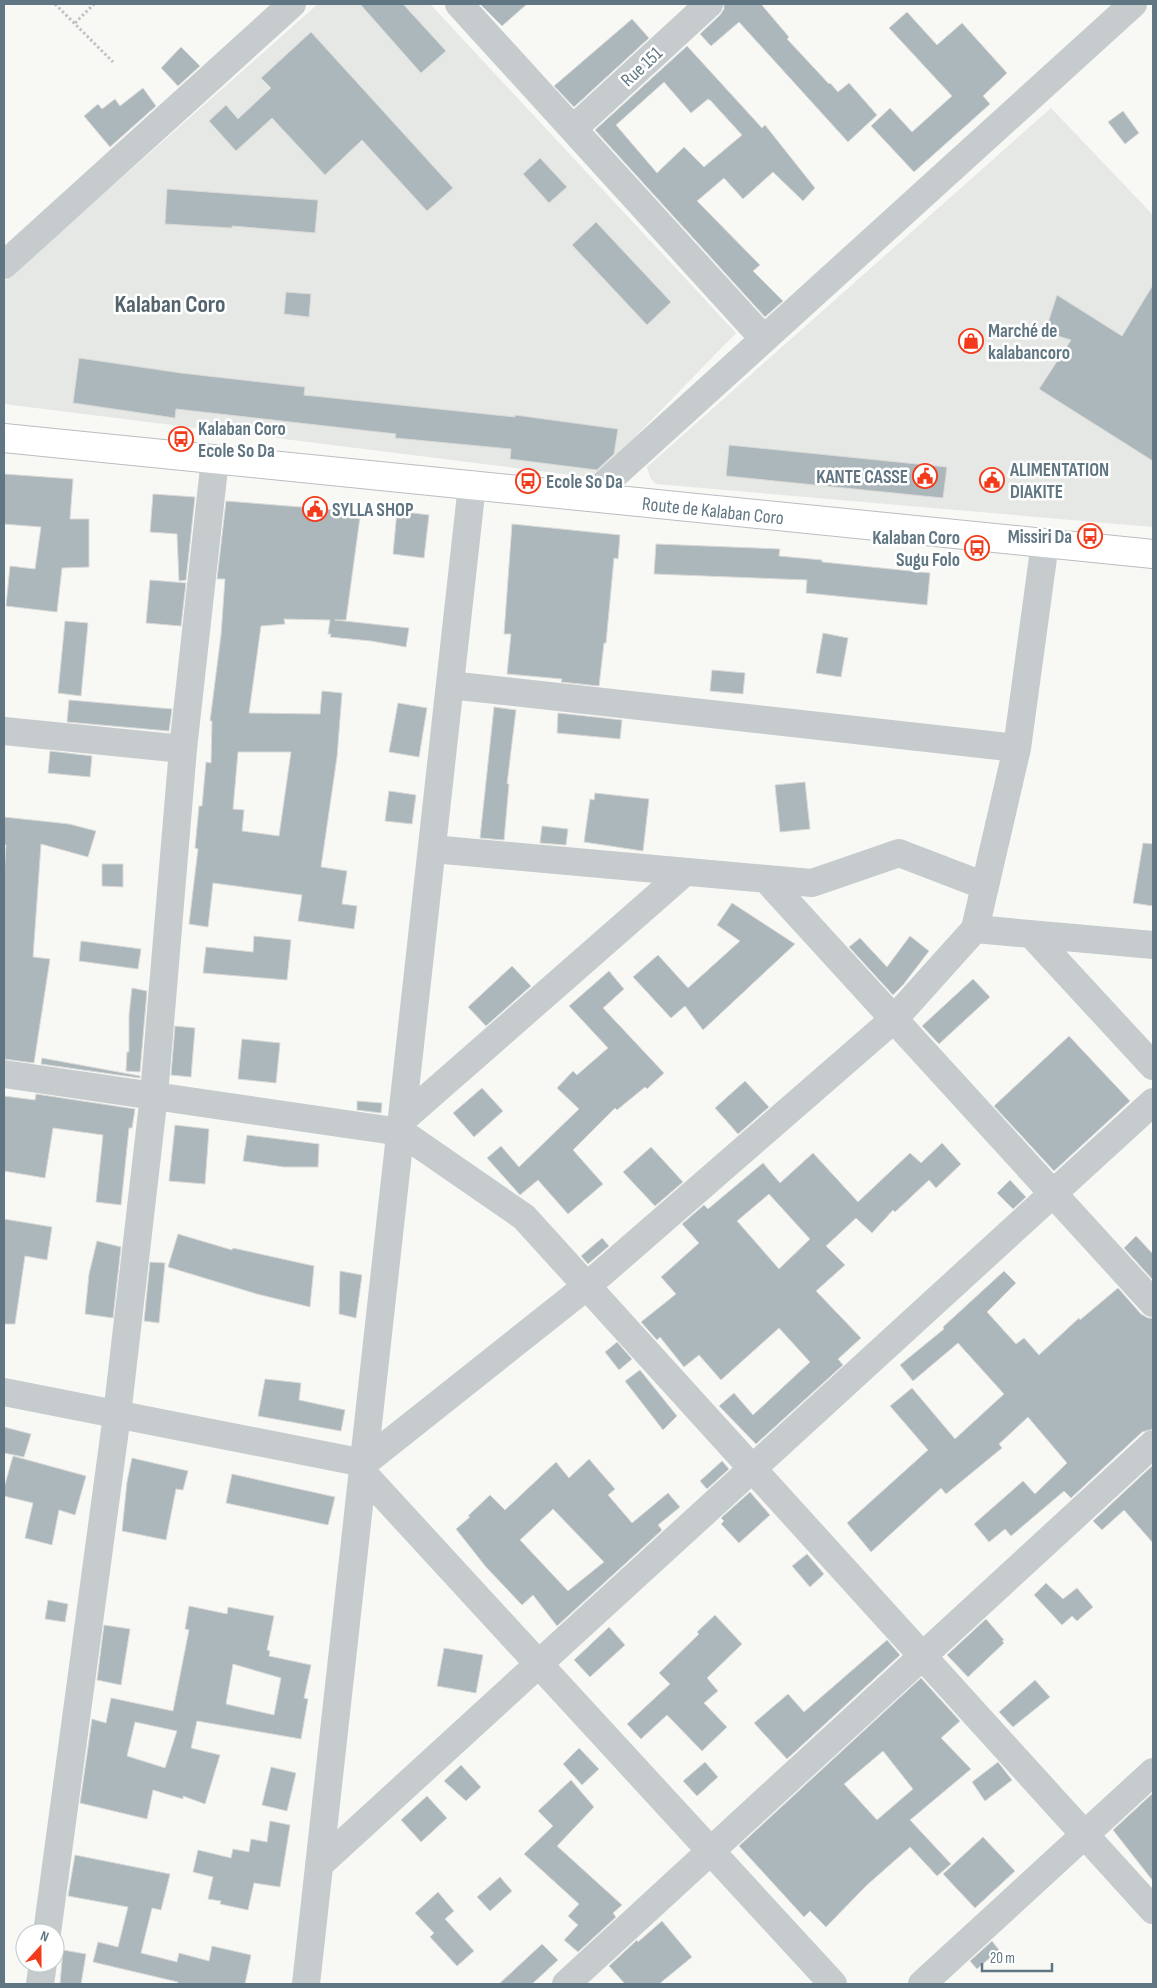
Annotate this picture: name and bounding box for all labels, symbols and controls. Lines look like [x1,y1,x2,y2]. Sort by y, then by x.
street label: Rue 151 [617,42,668,92]
district label: Kalaban Coro [115,290,225,319]
place label: Marché de kalabancoro [988,320,1070,365]
shop icon: Marché de kalabancoro [958,328,984,354]
place label: Kalaban Coro Ecole So Da [198,418,286,463]
bus stop icon: Kalaban Coro Ecole So Da [168,426,194,452]
place label: ALIMENTATION DIAKITE [1009,459,1109,504]
public building icon: KANTE CASSE [912,463,938,489]
place label: KANTE CASSE [816,466,908,489]
public building icon: ALIMENTATION DIAKITE [979,467,1005,493]
bus stop icon: Ecole So Da [515,468,541,494]
place label: Ecole So Da [546,471,623,494]
street label: Route de Kalaban Coro [641,493,785,530]
public building icon: SYLLA SHOP [302,496,328,522]
place label: SYLLA SHOP [332,499,414,522]
bus stop icon: Missiri Da [1077,523,1103,549]
place label: Missiri Da [1008,526,1072,549]
place label: Kalaban Coro Sugu Folo [872,527,960,572]
bus stop icon: Kalaban Coro Sugu Folo [964,535,990,561]
north arrow [15,1923,65,1973]
text: N [38,1927,51,1946]
scale bar [982,1940,1052,1972]
text: 20 m [990,1949,1015,1968]

